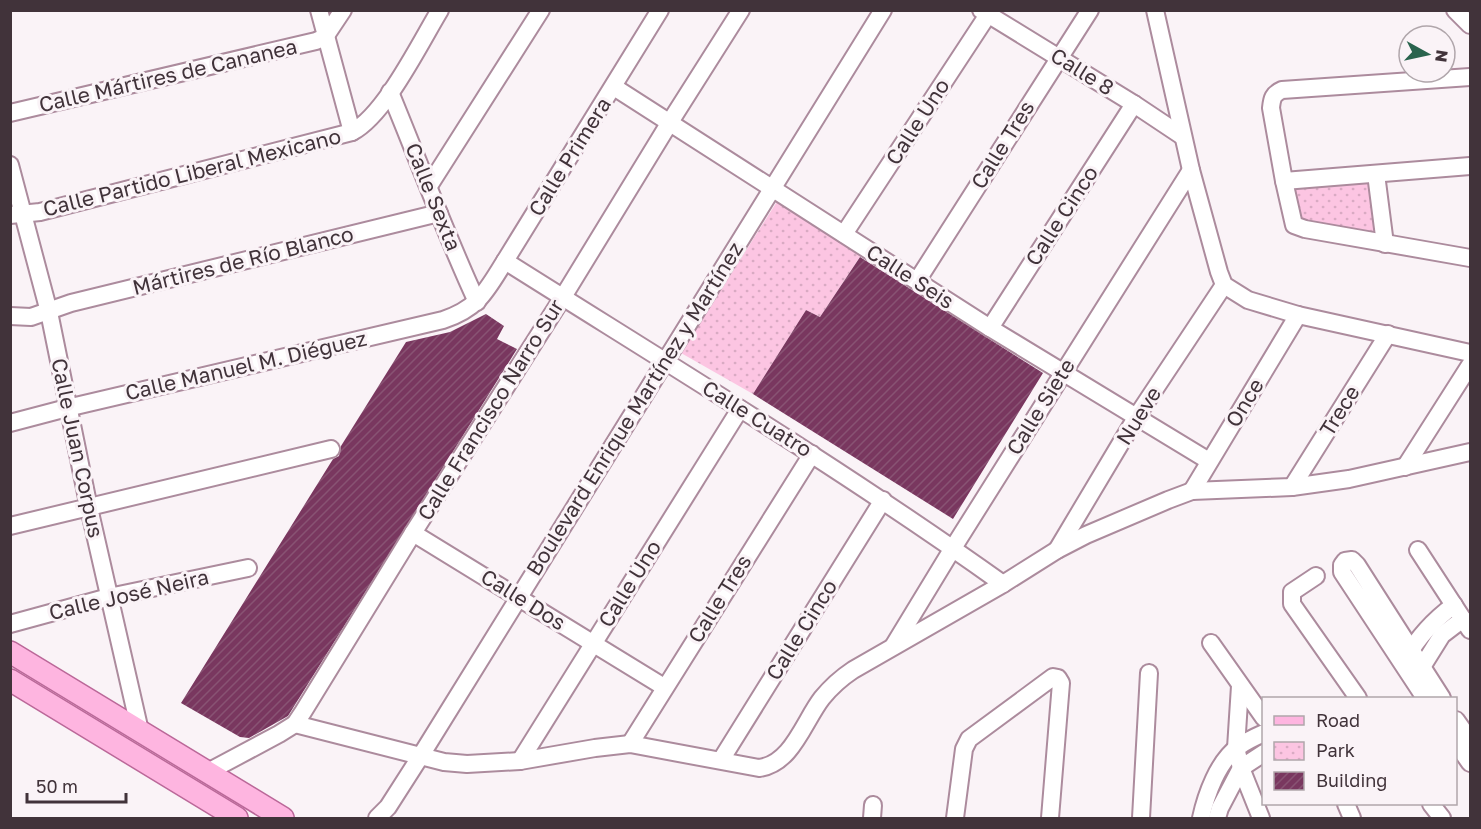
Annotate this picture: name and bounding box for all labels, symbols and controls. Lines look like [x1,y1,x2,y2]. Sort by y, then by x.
north arrow [1397,24,1457,84]
street label: Calle Mártires de Cananea [36,33,299,117]
street label: Calle 8 [1046,42,1119,101]
text: N [1431,49,1453,64]
street label: Calle Uno [880,73,955,169]
street label: Calle Primera [522,92,616,221]
street label: Calle Tres [965,96,1039,193]
street label: Calle Partido Liberal Mexicano [40,122,343,222]
street label: Calle Sexta [400,139,467,254]
street label: Calle Cinco [1019,161,1103,270]
street label: Mártires de Río Blanco [130,220,356,300]
street label: Boulevard Enrique Martínez y Martínez [520,237,748,580]
street label: Calle Seis [862,238,959,314]
street label: Calle Francisco Narro Sur [411,294,569,525]
street label: Calle Manuel M. Diéguez [122,325,369,405]
street label: Calle Siete [1000,354,1080,459]
street label: Calle Juan Corpus [46,356,110,540]
street label: Once [1220,373,1269,432]
street label: Calle Cuatro [698,374,817,462]
street label: Trece [1314,380,1365,441]
street label: Nueve [1110,381,1166,449]
street label: Calle Uno [592,535,666,632]
street label: Calle Tres [682,550,756,647]
street label: Calle José Neira [46,563,211,625]
street label: Calle Dos [476,563,571,635]
street label: Calle Cinco [760,574,842,685]
legend [1262,697,1457,805]
text: Road [1316,709,1360,731]
text: Park [1316,739,1355,761]
scale bar [27,766,126,804]
text: Building [1316,769,1387,791]
text: 50 m [36,775,78,797]

